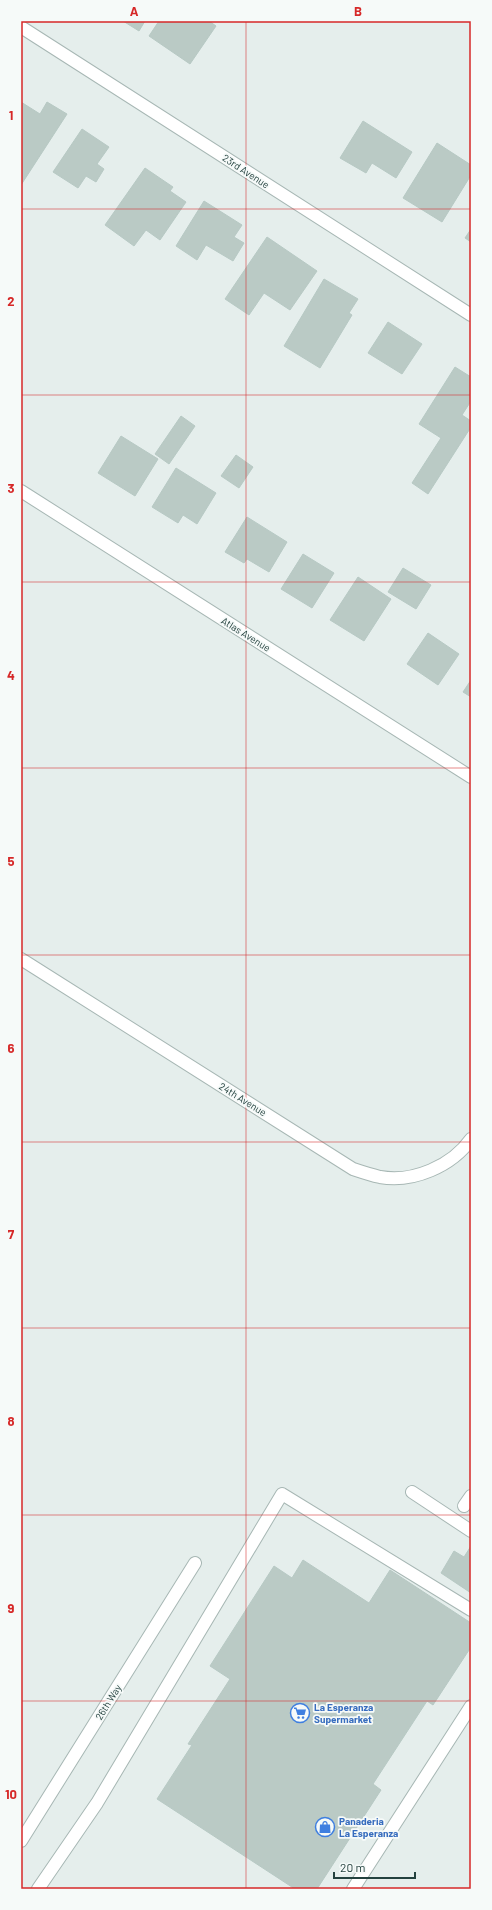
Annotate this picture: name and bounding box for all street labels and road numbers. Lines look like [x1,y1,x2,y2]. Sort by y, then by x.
street label: 23rd Avenue [220,151,272,191]
street label: Atlas Avenue [219,614,273,654]
street label: 24th Avenue [217,1080,269,1118]
street label: 26th Way [92,1682,124,1722]

